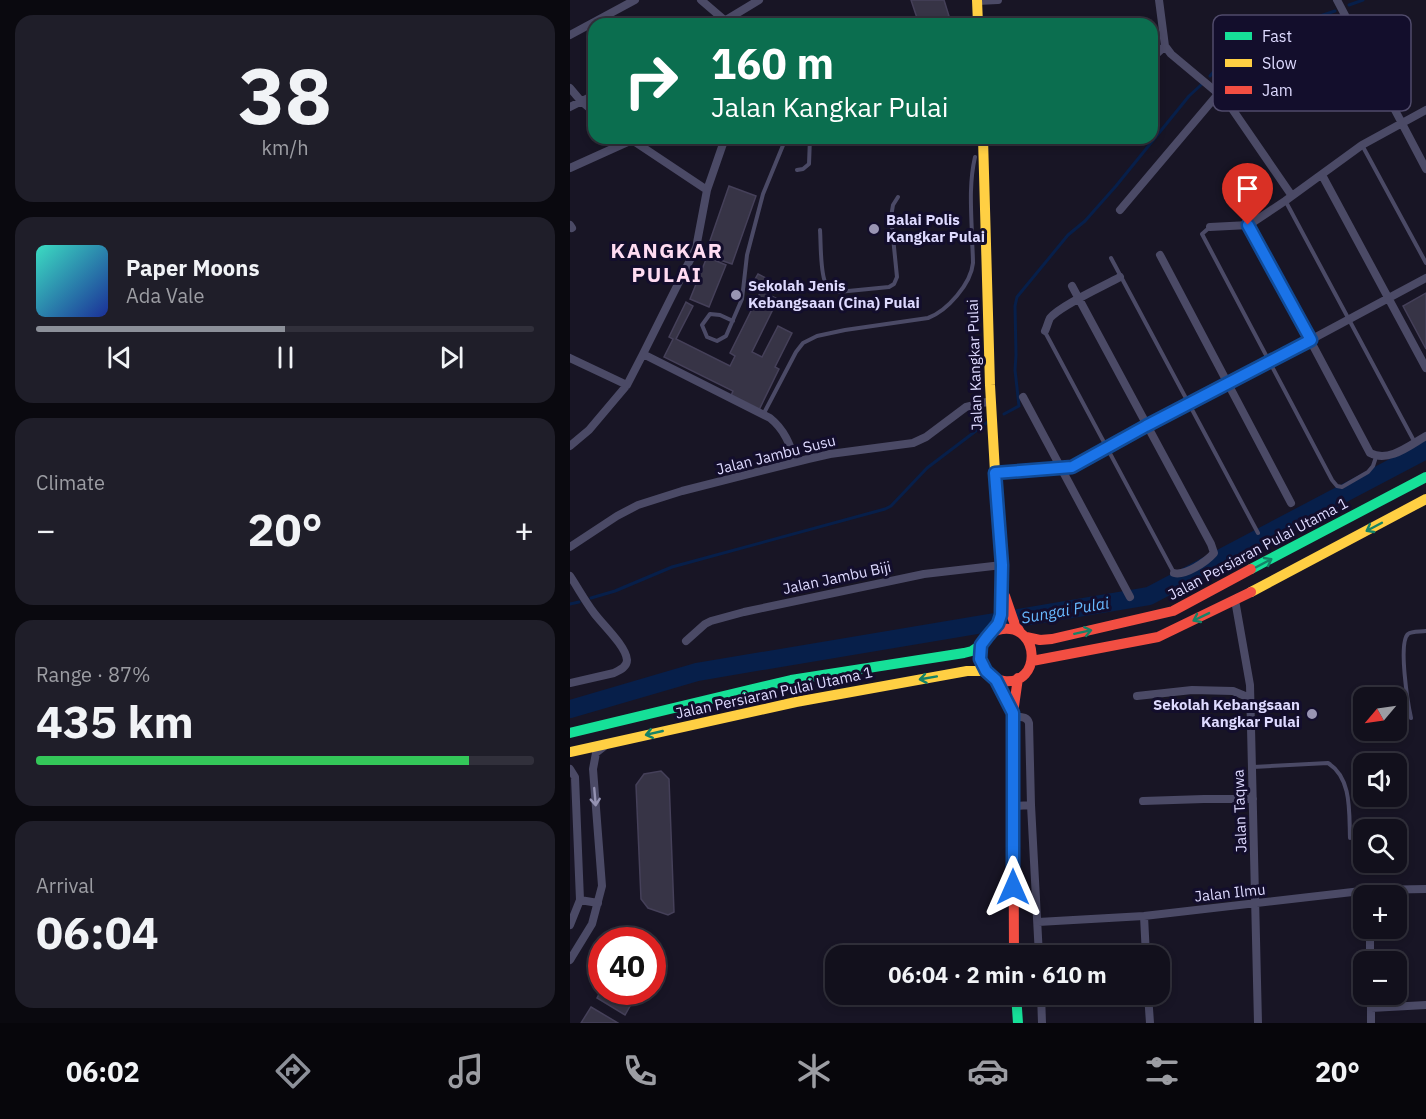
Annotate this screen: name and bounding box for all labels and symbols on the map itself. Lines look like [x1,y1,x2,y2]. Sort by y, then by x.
legend [1213,15,1411,111]
text: Fast [1262,26,1292,46]
text: Slow [1262,53,1297,73]
text: Jam [1262,80,1293,100]
pin [1222,163,1273,225]
place label: Balai Polis Kangkar Pulai [886,210,985,246]
marker: Balai Polis Kangkar Pulai [867,222,881,236]
district label: KANGKAR PULAI [611,236,723,288]
place label: Sekolah Jenis Kebangsaan (Cina) Pulai [748,276,920,312]
marker: Sekolah Jenis Kebangsaan (Cina) Pulai [729,288,743,302]
street label: Jalan Kangkar Pulai [963,299,986,431]
street label: Jalan Jambu Susu [714,430,838,479]
street label: Jalan Persiaran Pulai Utama 1 [1165,493,1351,604]
one-way arrow [1366,522,1384,533]
street label: Jalan Jambu Biji [781,557,893,598]
one-way arrow [1255,557,1272,569]
water label: Sungai Pulai [1019,592,1111,628]
one-way arrow [1193,611,1211,623]
one-way arrow [1073,626,1093,637]
street label: Jalan Persiaran Pulai Utama 1 [674,662,874,723]
one-way arrow [918,673,938,684]
north arrow [1353,687,1407,741]
place label: Sekolah Kebangsaan Kangkar Pulai [1153,695,1300,731]
marker: Sekolah Kebangsaan Kangkar Pulai [1305,707,1319,721]
one-way arrow [645,728,664,740]
street label: Jalan Taqwa [1229,769,1250,853]
one-way arrow [590,786,601,806]
position arrow [981,855,1045,919]
street label: Jalan Ilmu [1193,879,1267,906]
speed limit sign: 40 [588,927,666,1005]

